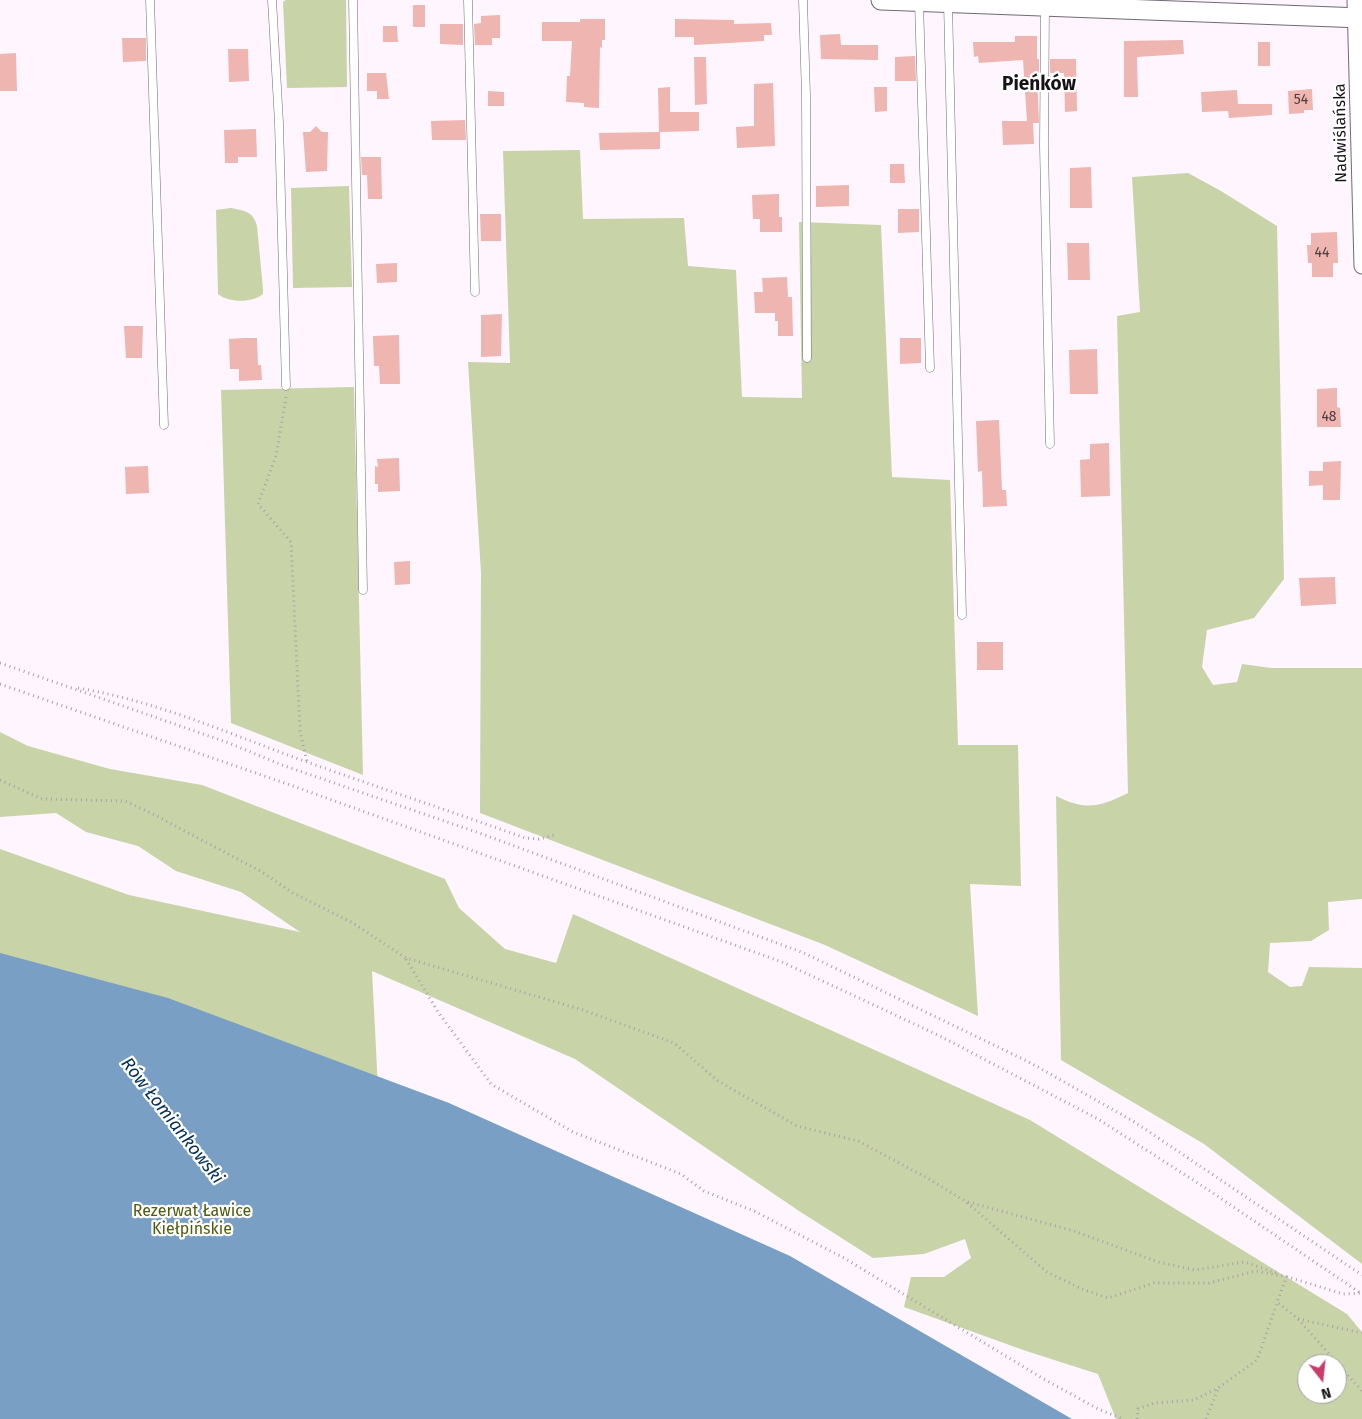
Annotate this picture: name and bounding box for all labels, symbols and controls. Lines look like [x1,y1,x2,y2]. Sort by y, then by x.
district label: Pieńków [1002,74,1076,96]
street label: Nadwiślańska [1331,83,1351,183]
house number: 54 [1294,92,1308,108]
house number: 44 [1315,245,1329,261]
house number: 48 [1321,409,1337,425]
water label: Rów Łomiankowski [116,1053,228,1189]
park label: Rezerwat Ławice Kiełpińskie [133,1202,251,1240]
north arrow [1297,1354,1347,1404]
text: N [1319,1383,1333,1402]

